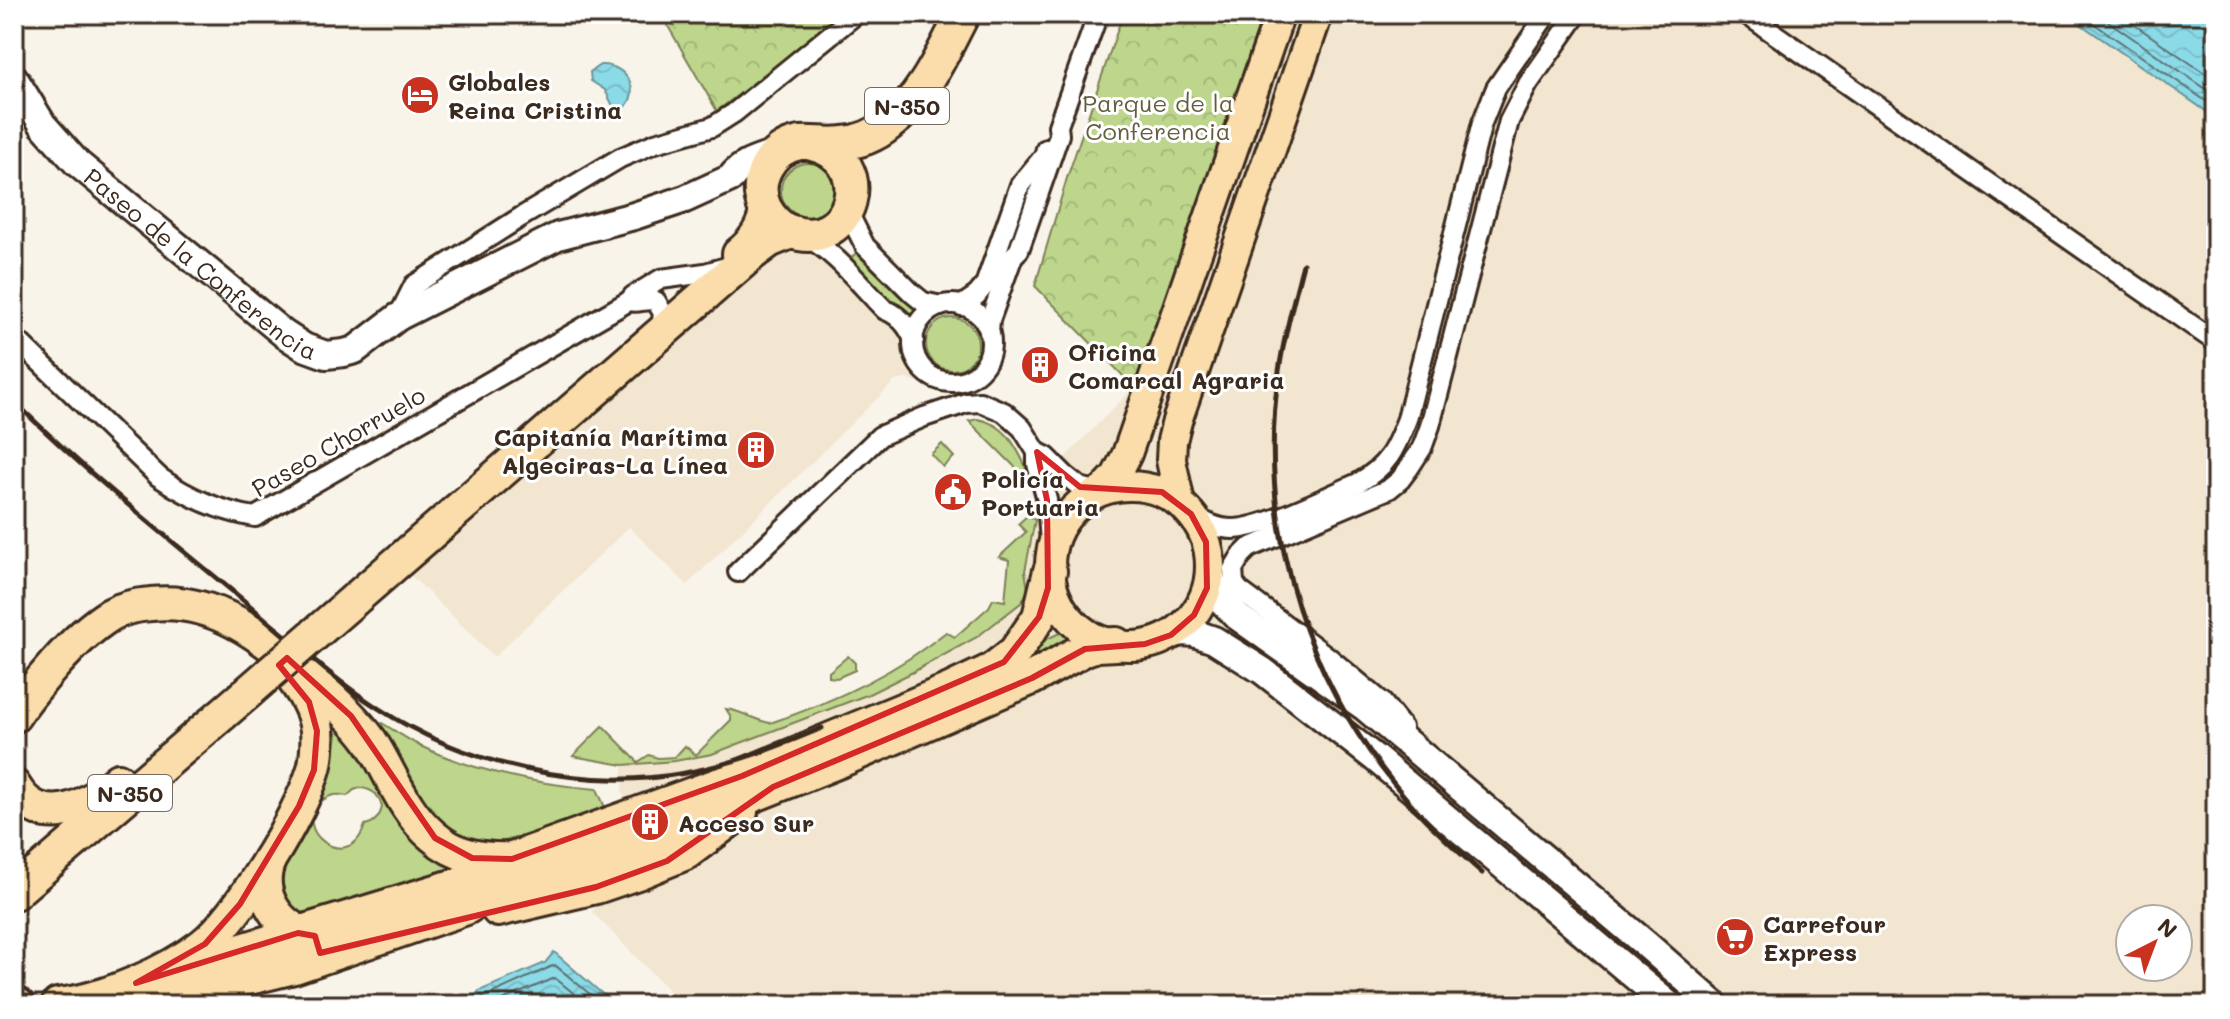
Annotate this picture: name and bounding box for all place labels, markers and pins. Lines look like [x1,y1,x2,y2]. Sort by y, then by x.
place label: Globales Reina Cristina [448,66,622,125]
hotel icon: Globales Reina Cristina [399,74,441,116]
place label: Oficina Comarcal Agraria [1068,336,1285,395]
building icon: Oficina Comarcal Agraria [1019,344,1061,386]
place label: Capitanía Marítima Algeciras-La Línea [494,421,728,480]
building icon: Capitanía Marítima Algeciras-La Línea [735,429,777,471]
place label: Policía Portuaria [981,463,1099,522]
public building icon: Policía Portuaria [932,471,974,513]
building icon: Acceso Sur [629,801,671,843]
place label: Acceso Sur [678,807,814,838]
place label: Carrefour Express [1763,908,1886,967]
supermarket icon: Carrefour Express [1714,916,1756,958]

